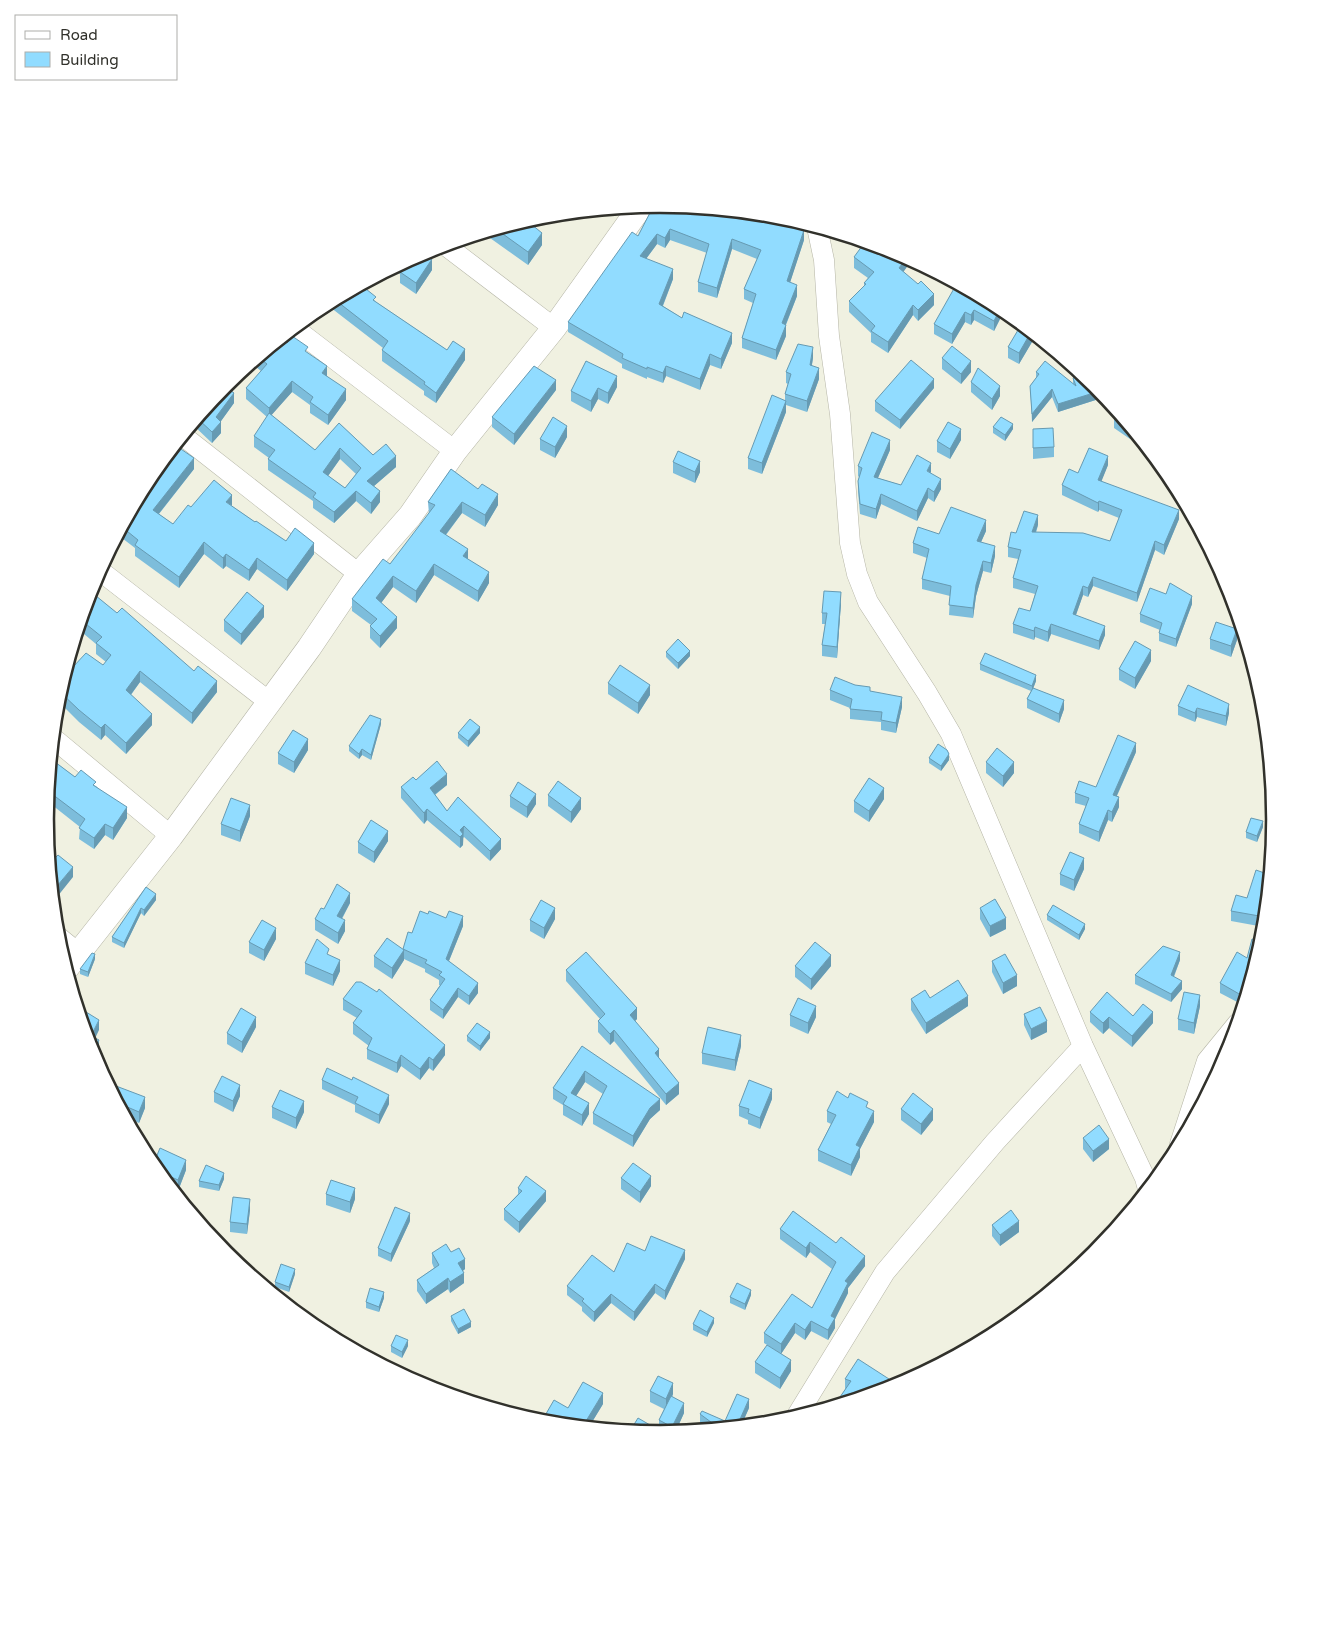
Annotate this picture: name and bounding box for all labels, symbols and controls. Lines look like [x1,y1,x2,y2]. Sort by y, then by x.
legend [15,15,178,80]
text: Road [60,26,98,44]
text: Building [60,51,119,69]

